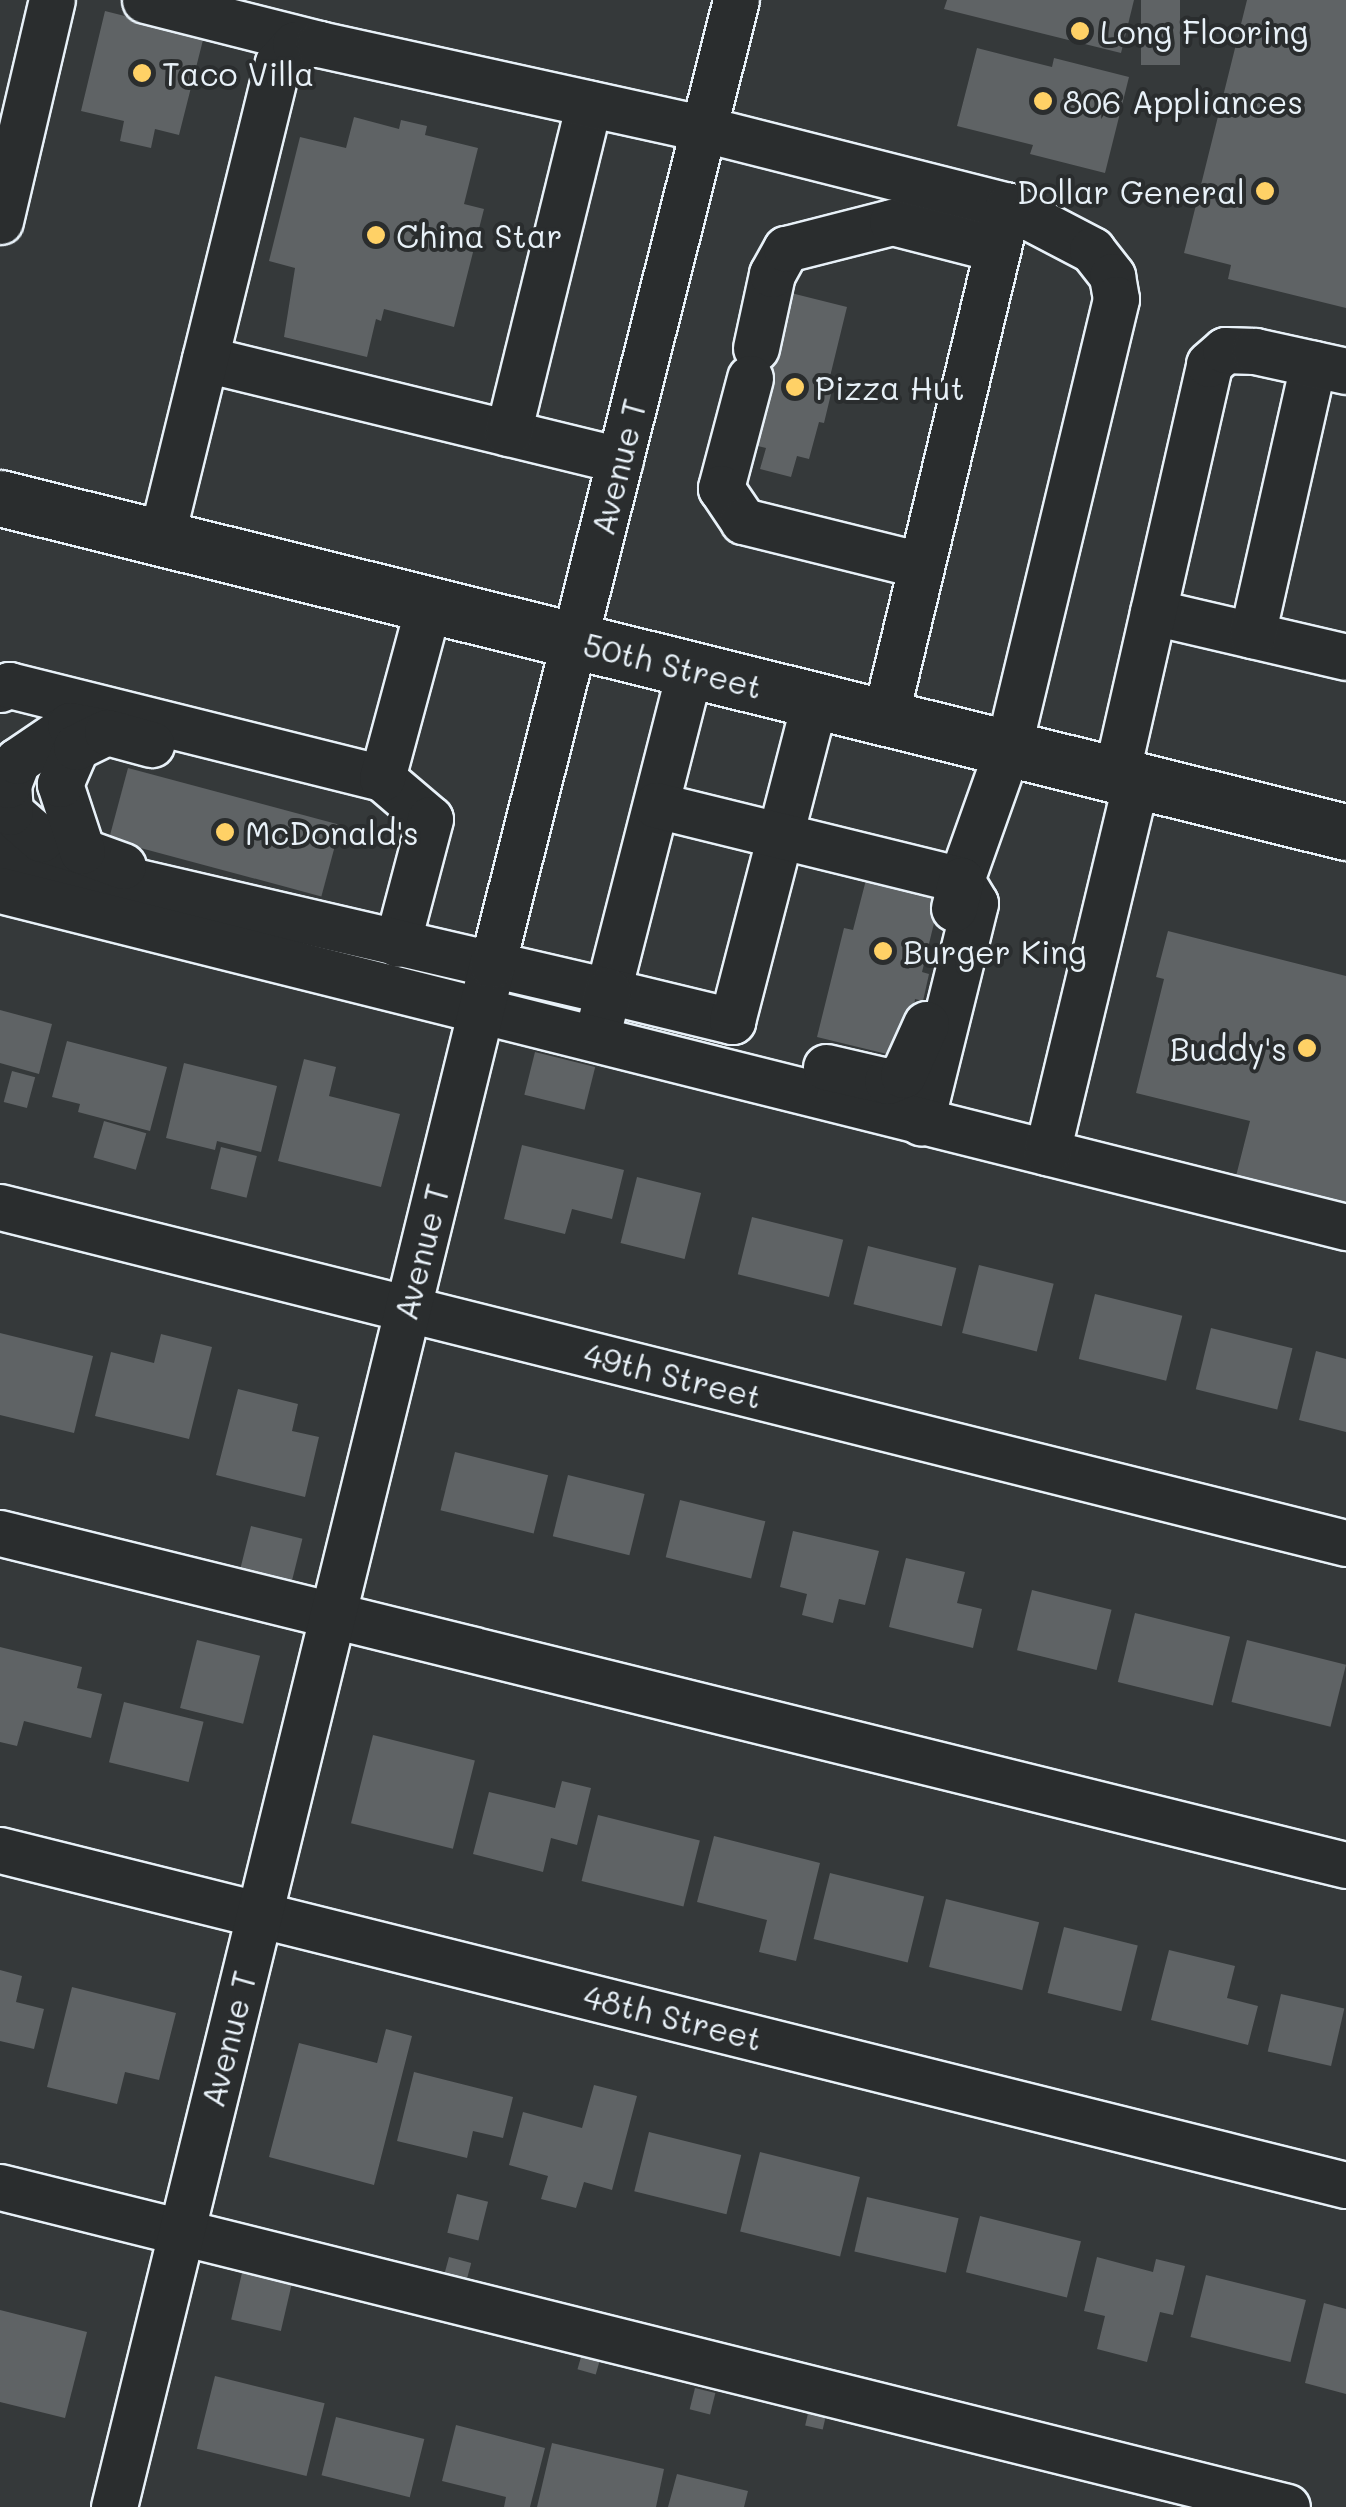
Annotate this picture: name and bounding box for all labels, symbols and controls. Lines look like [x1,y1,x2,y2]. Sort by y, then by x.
place label: Long Flooring [1100,12,1308,50]
marker: Long Flooring [1069,20,1091,42]
place label: Taco Villa [162,54,314,92]
marker: Taco Villa [131,62,153,84]
place label: 806 Appliances [1063,82,1303,120]
marker: 806 Appliances [1032,90,1054,112]
place label: Dollar General [1017,172,1245,210]
marker: Dollar General [1254,180,1276,202]
place label: China Star [396,216,563,254]
marker: China Star [365,224,387,246]
place label: Pizza Hut [815,368,965,406]
marker: Pizza Hut [784,376,806,398]
street label: Avenue T [583,395,653,539]
street label: 50th Street [580,624,766,706]
place label: McDonald's [245,813,419,851]
marker: McDonald's [214,821,236,843]
place label: Burger King [903,932,1087,970]
marker: Burger King [872,940,894,962]
place label: Buddy's [1170,1029,1287,1067]
marker: Buddy's [1296,1037,1318,1059]
street label: Avenue T [386,1180,456,1324]
street label: 49th Street [580,1334,766,1416]
street label: Avenue T [193,1967,263,2111]
street label: 48th Street [580,1976,766,2058]

